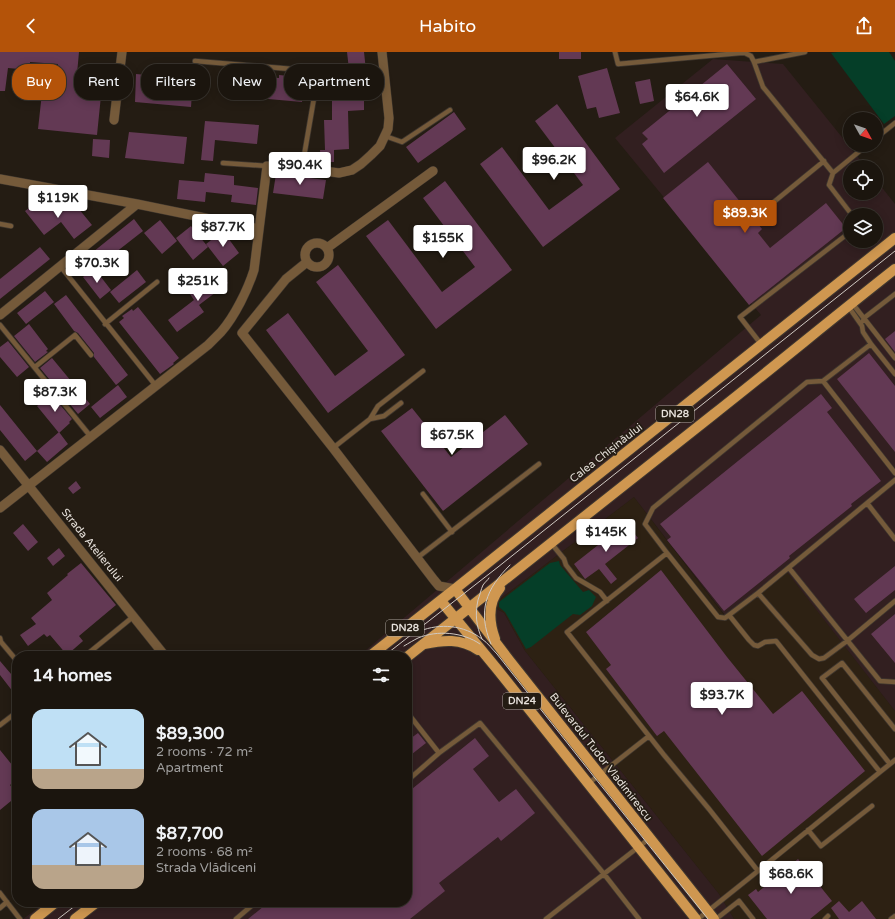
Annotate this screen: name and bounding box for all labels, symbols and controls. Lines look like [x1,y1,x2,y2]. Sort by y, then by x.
icon: back [20,15,42,37]
text: Habito [419,15,476,37]
icon: share [853,15,875,37]
chip: Buy [12,64,66,100]
chip: Rent [74,64,133,100]
chip: Filters [141,64,210,100]
chip: New [218,64,276,100]
chip: Apartment [284,64,384,100]
pin: $64.6K [664,84,730,118]
text: $64.6K [675,89,719,105]
north arrow [843,112,883,152]
map controls [843,112,883,248]
pin: $96.2K [521,147,587,181]
pin: $90.4K [267,152,333,186]
text: $96.2K [532,152,576,168]
text: $90.4K [278,157,322,173]
button: locate [843,160,883,200]
pin: $119K [30,185,86,219]
text: $119K [37,190,79,206]
pin: $89.3K [712,200,778,234]
text: $89.3K [723,205,767,221]
button: layers [843,208,883,248]
pin: $87.7K [190,214,256,248]
text: $87.7K [201,219,245,235]
pin: $155K [415,225,471,259]
text: $155K [422,230,464,246]
pin: $70.3K [64,250,130,284]
text: $70.3K [75,255,119,271]
pin: $251K [170,268,226,302]
text: $251K [177,273,219,289]
pin: $87.3K [22,379,88,413]
text: $87.3K [33,384,77,400]
road number: DN28 [656,406,694,422]
street label: Calea Chișinăului [567,421,645,485]
pin: $67.5K [419,422,485,456]
text: $67.5K [430,427,474,443]
street label: Strada Atelierului [59,506,125,584]
pin: $145K [578,519,634,553]
text: $145K [585,524,627,540]
road number: DN28 [386,620,424,636]
icon: filters [370,664,392,686]
text: 14 homes [32,665,112,686]
pin: $93.7K [689,682,755,716]
text: $93.7K [700,687,744,703]
street label: Bulevardul Tudor Vladimirescu [547,690,655,824]
road number: DN24 [503,693,541,709]
text: $89,300 [156,723,224,744]
icon: home [64,725,112,773]
text: 2 rooms · 72 m² [156,744,253,760]
text: Apartment [156,760,223,776]
text: $87,700 [156,823,223,844]
icon: home [64,825,112,873]
text: 2 rooms · 68 m² [156,844,253,860]
text: Strada Vlădiceni [156,860,256,876]
pin: $68.6K [758,861,824,895]
text: $68.6K [769,866,813,882]

